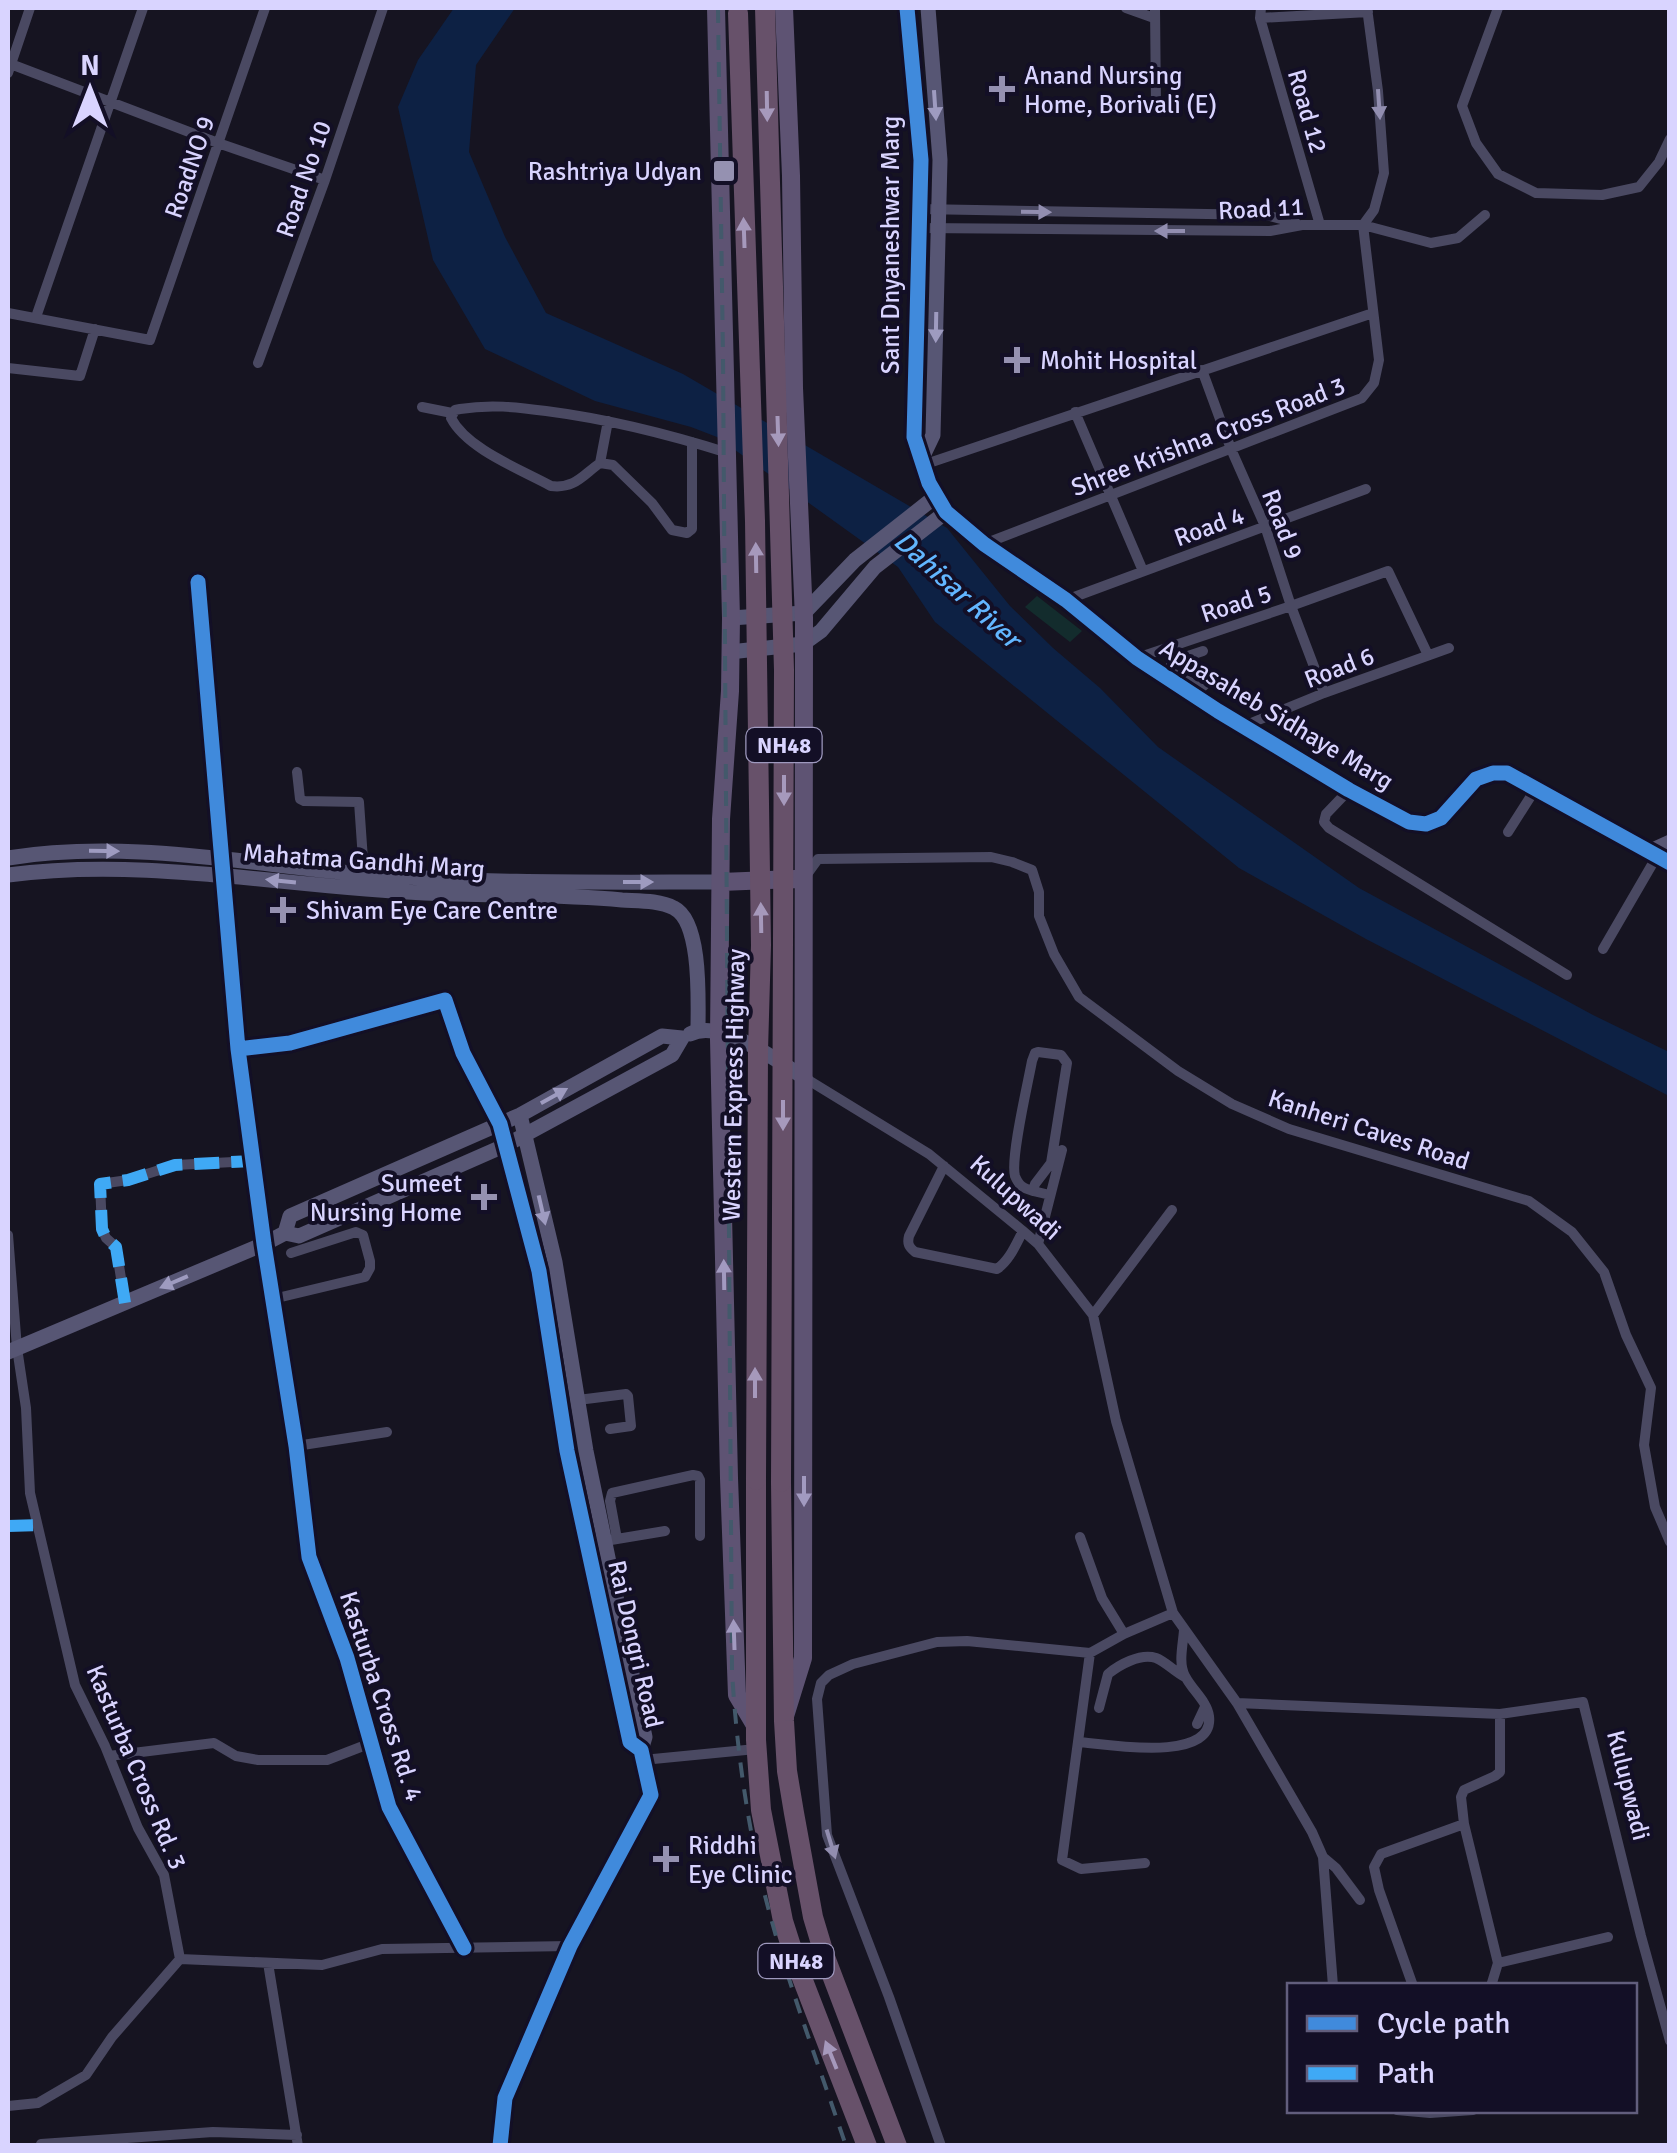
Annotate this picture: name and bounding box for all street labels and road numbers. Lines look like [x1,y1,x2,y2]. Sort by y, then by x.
street label: Road 12 [1281,66,1334,157]
street label: RoadNO 9 [158,112,221,222]
street label: Sant Dnyaneshwar Marg [875,116,906,374]
street label: Road No 10 [269,117,338,242]
street label: Road 11 [1217,191,1305,226]
street label: Shree Krishna Cross Road 3 [1067,370,1350,503]
street label: Road 9 [1255,485,1310,564]
street label: Road 4 [1170,500,1249,553]
street label: Road 5 [1197,578,1275,629]
street label: Appasaheb Sidhaye Marg [1154,632,1399,797]
street label: Road 6 [1300,640,1379,695]
road number: NH48 [746,728,822,762]
street label: Mahatma Gandhi Marg [242,837,486,884]
street label: Western Express Highway [716,948,751,1222]
street label: Kanheri Caves Road [1264,1082,1473,1177]
street label: Kulupwadi [964,1148,1068,1247]
street label: Rai Dongri Road [601,1557,670,1731]
street label: Kasturba Cross Rd. 4 [333,1587,430,1805]
street label: Kasturba Cross Rd. 3 [79,1660,194,1874]
street label: Kulupwadi [1600,1727,1657,1843]
road number: NH48 [758,1944,834,1978]

